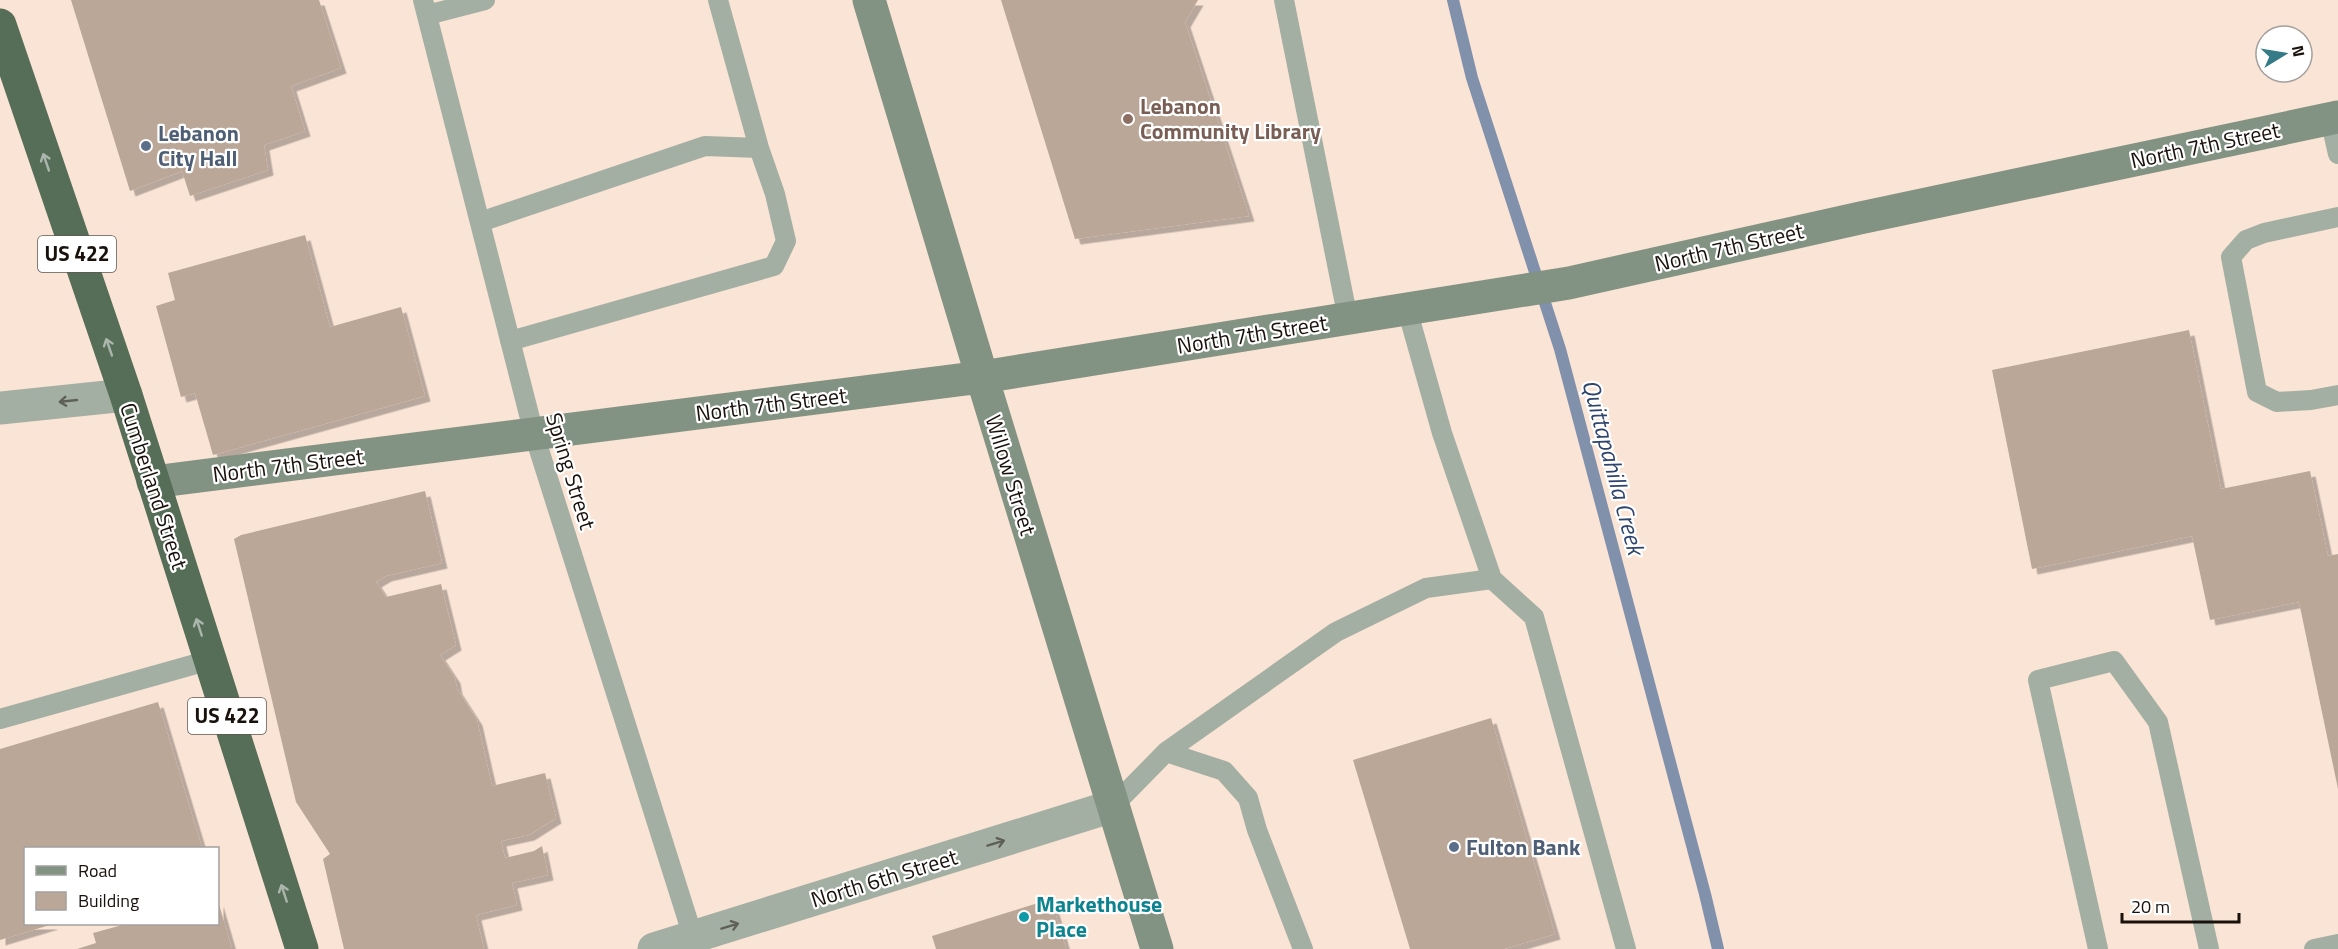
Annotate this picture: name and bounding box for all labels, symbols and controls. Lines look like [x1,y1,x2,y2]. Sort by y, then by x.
north arrow [2254,24,2314,84]
text: N [2286,43,2312,59]
place label: Lebanon Community Library [1140,89,1321,148]
marker: Lebanon Community Library [1121,112,1135,126]
street label: North 7th Street [2127,113,2283,177]
place label: Lebanon City Hall [158,116,239,175]
marker: Lebanon City Hall [139,139,153,153]
one-way arrow [40,153,51,172]
street label: North 7th Street [1651,213,1807,281]
road number: US 422 [38,236,116,272]
street label: North 7th Street [1174,305,1330,363]
one-way arrow [103,338,114,357]
water label: Quittapahilla Creek [1573,375,1655,562]
street label: North 7th Street [694,378,849,430]
one-way arrow [58,396,78,407]
street label: Cumberland Street [111,398,197,574]
street label: Spring Street [537,408,605,534]
street label: Willow Street [977,411,1046,540]
street label: North 7th Street [211,439,366,491]
one-way arrow [193,618,204,637]
road number: US 422 [188,698,266,734]
place label: Fulton Bank [1466,830,1581,864]
one-way arrow [986,837,1005,848]
street label: North 6th Street [806,839,962,916]
marker: Fulton Bank [1447,840,1461,854]
legend [24,847,219,925]
text: Road [78,857,117,884]
one-way arrow [278,884,289,903]
scale bar [2122,886,2239,924]
text: Building [78,887,139,914]
place label: Markethouse Place [1036,887,1162,946]
text: 20 m [2131,893,2170,920]
marker: Markethouse Place [1017,910,1031,924]
one-way arrow [720,920,739,931]

